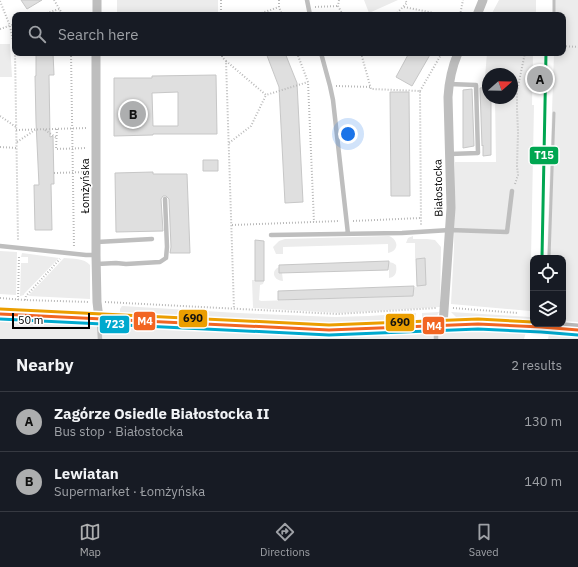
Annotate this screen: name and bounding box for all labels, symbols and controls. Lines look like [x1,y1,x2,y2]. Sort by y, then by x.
search box [12,12,566,56]
icon: search [26,23,48,45]
text: Search here [58,25,138,44]
pin: A [527,64,553,94]
north arrow [482,68,518,104]
pin: B [120,99,146,129]
your location [338,124,358,144]
line badge: T15 [529,146,559,165]
text: T15 [534,148,554,162]
street label: Łomżyńska [78,158,92,215]
street label: Białostocka [430,159,446,217]
map controls [530,255,566,327]
button: locate [530,255,566,291]
button: layers [530,291,566,327]
line badge: 690 [178,309,208,328]
scale bar [12,311,90,330]
line badge: M4 [133,311,156,331]
text: 690 [183,311,203,325]
text: 50 m [18,313,43,327]
line badge: 690 [385,313,415,332]
text: M4 [137,314,153,328]
line badge: 723 [99,315,130,334]
text: 690 [390,315,410,329]
line badge: M4 [422,316,445,335]
text: 723 [105,317,125,331]
text: M4 [426,319,442,333]
text: Nearby [16,354,74,376]
text: 2 results [511,357,562,374]
text: Zagórze Osiedle Białostocka II [54,404,270,423]
text: A [25,413,33,430]
text: 130 m [524,413,562,430]
text: Bus stop · Białostocka [54,423,183,440]
text: Lewiatan [54,464,119,483]
text: B [25,473,33,490]
text: 140 m [524,473,562,490]
text: Supermarket · Łomżyńska [54,483,205,500]
tab: Map [79,521,101,559]
tab: Directions [260,521,310,559]
tab: Saved [469,521,499,559]

